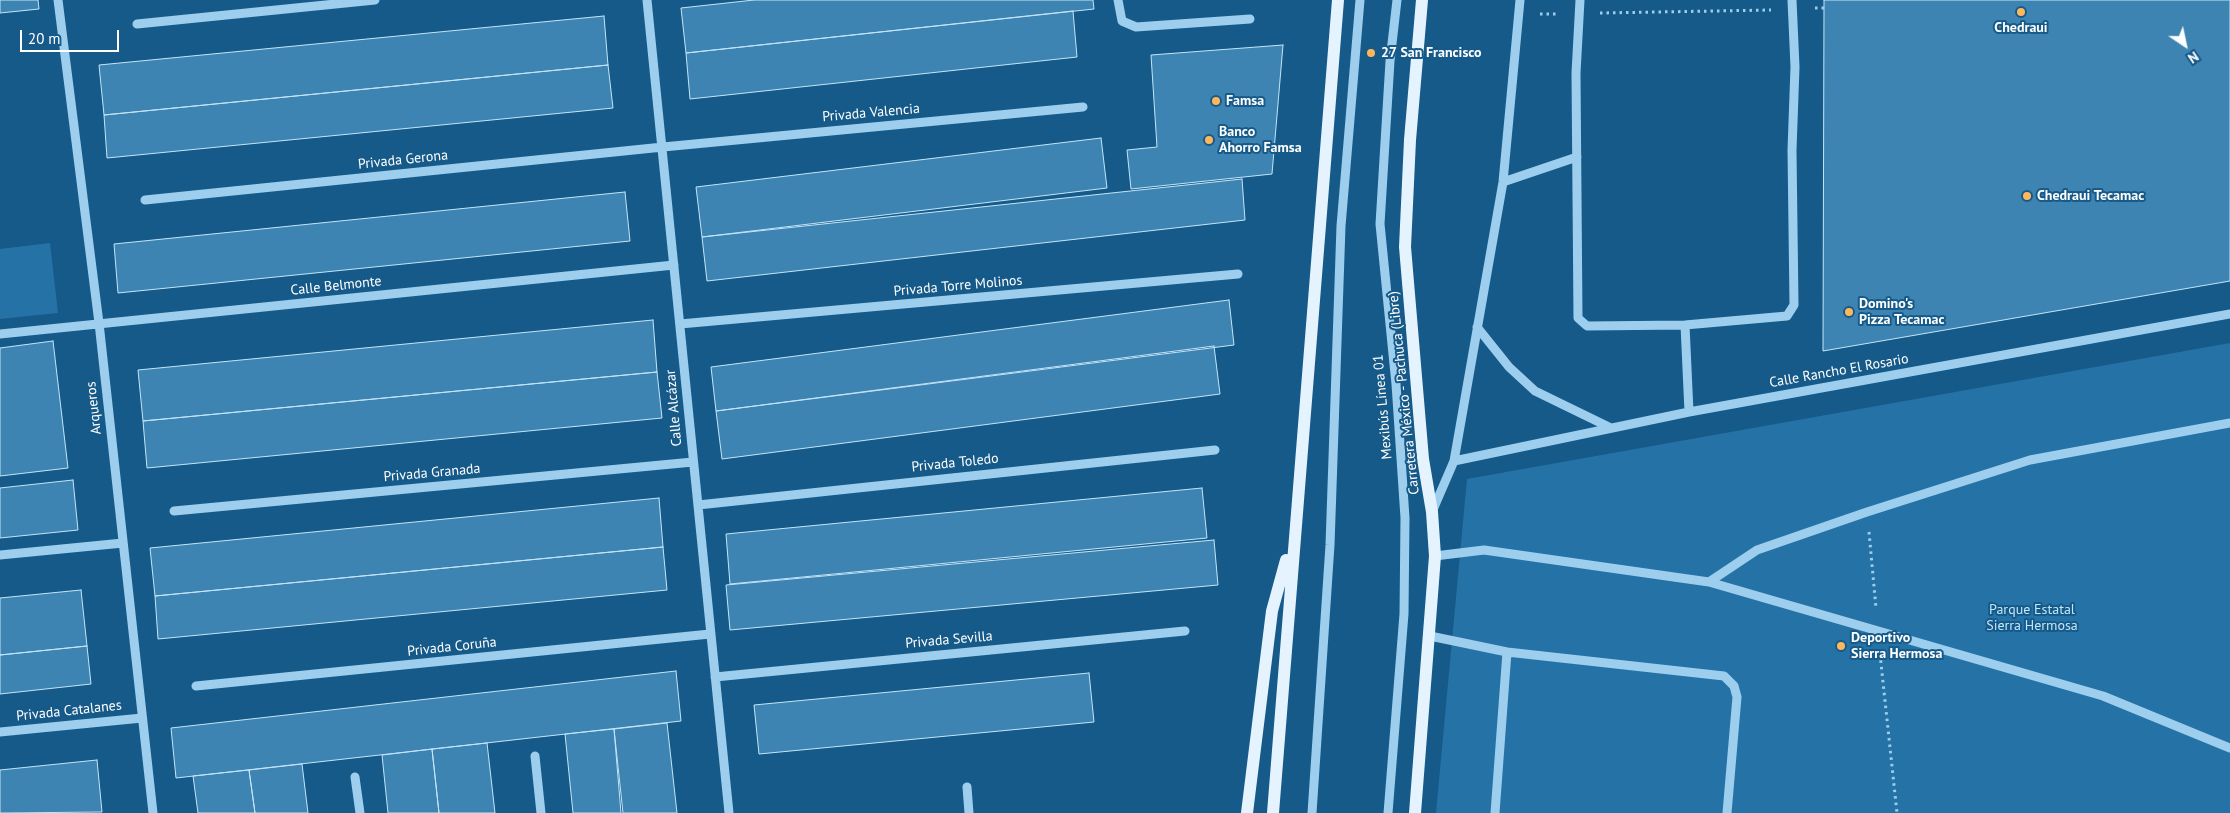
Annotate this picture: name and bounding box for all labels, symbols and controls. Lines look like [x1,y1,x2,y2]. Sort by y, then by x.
marker: Chedraui [2015,6,2027,18]
scale bar [22,20,121,52]
place label: Chedraui [1994,20,2048,36]
north arrow [2160,20,2210,70]
text: 20 m [28,29,61,48]
place label: 27 San Francisco [1381,45,1482,61]
marker: 27 San Francisco [1365,47,1377,59]
text: N [2185,47,2202,67]
place label: Famsa [1226,93,1264,109]
marker: Famsa [1210,95,1222,107]
street label: Privada Valencia [822,100,920,126]
place label: Banco Ahorro Famsa [1219,124,1302,156]
marker: Banco Ahorro Famsa [1203,134,1215,146]
street label: Privada Gerona [357,147,449,173]
place label: Chedraui Tecamac [2037,188,2144,204]
marker: Chedraui Tecamac [2021,190,2033,202]
street label: Privada Torre Molinos [893,272,1023,300]
street label: Calle Belmonte [290,273,382,299]
street label: Carretera México - Pachuca (Libre) [1385,290,1423,496]
place label: Domino's Pizza Tecamac [1859,296,1945,328]
marker: Domino's Pizza Tecamac [1843,306,1855,318]
street label: Calle Rancho El Rosario [1768,350,1910,392]
street label: Mexibús Línea 01 [1370,354,1396,460]
street label: Calle Alcázar [662,369,686,447]
street label: Arqueros [83,381,105,435]
street label: Privada Toledo [911,450,999,476]
street label: Privada Granada [383,460,481,486]
park label: Parque Estatal Sierra Hermosa [1986,602,2078,634]
street label: Privada Sevilla [905,628,993,652]
place label: Deportivo Sierra Hermosa [1851,630,1942,662]
street label: Privada Coruña [407,634,497,660]
marker: Deportivo Sierra Hermosa [1835,640,1847,652]
street label: Privada Catalanes [15,697,123,725]

